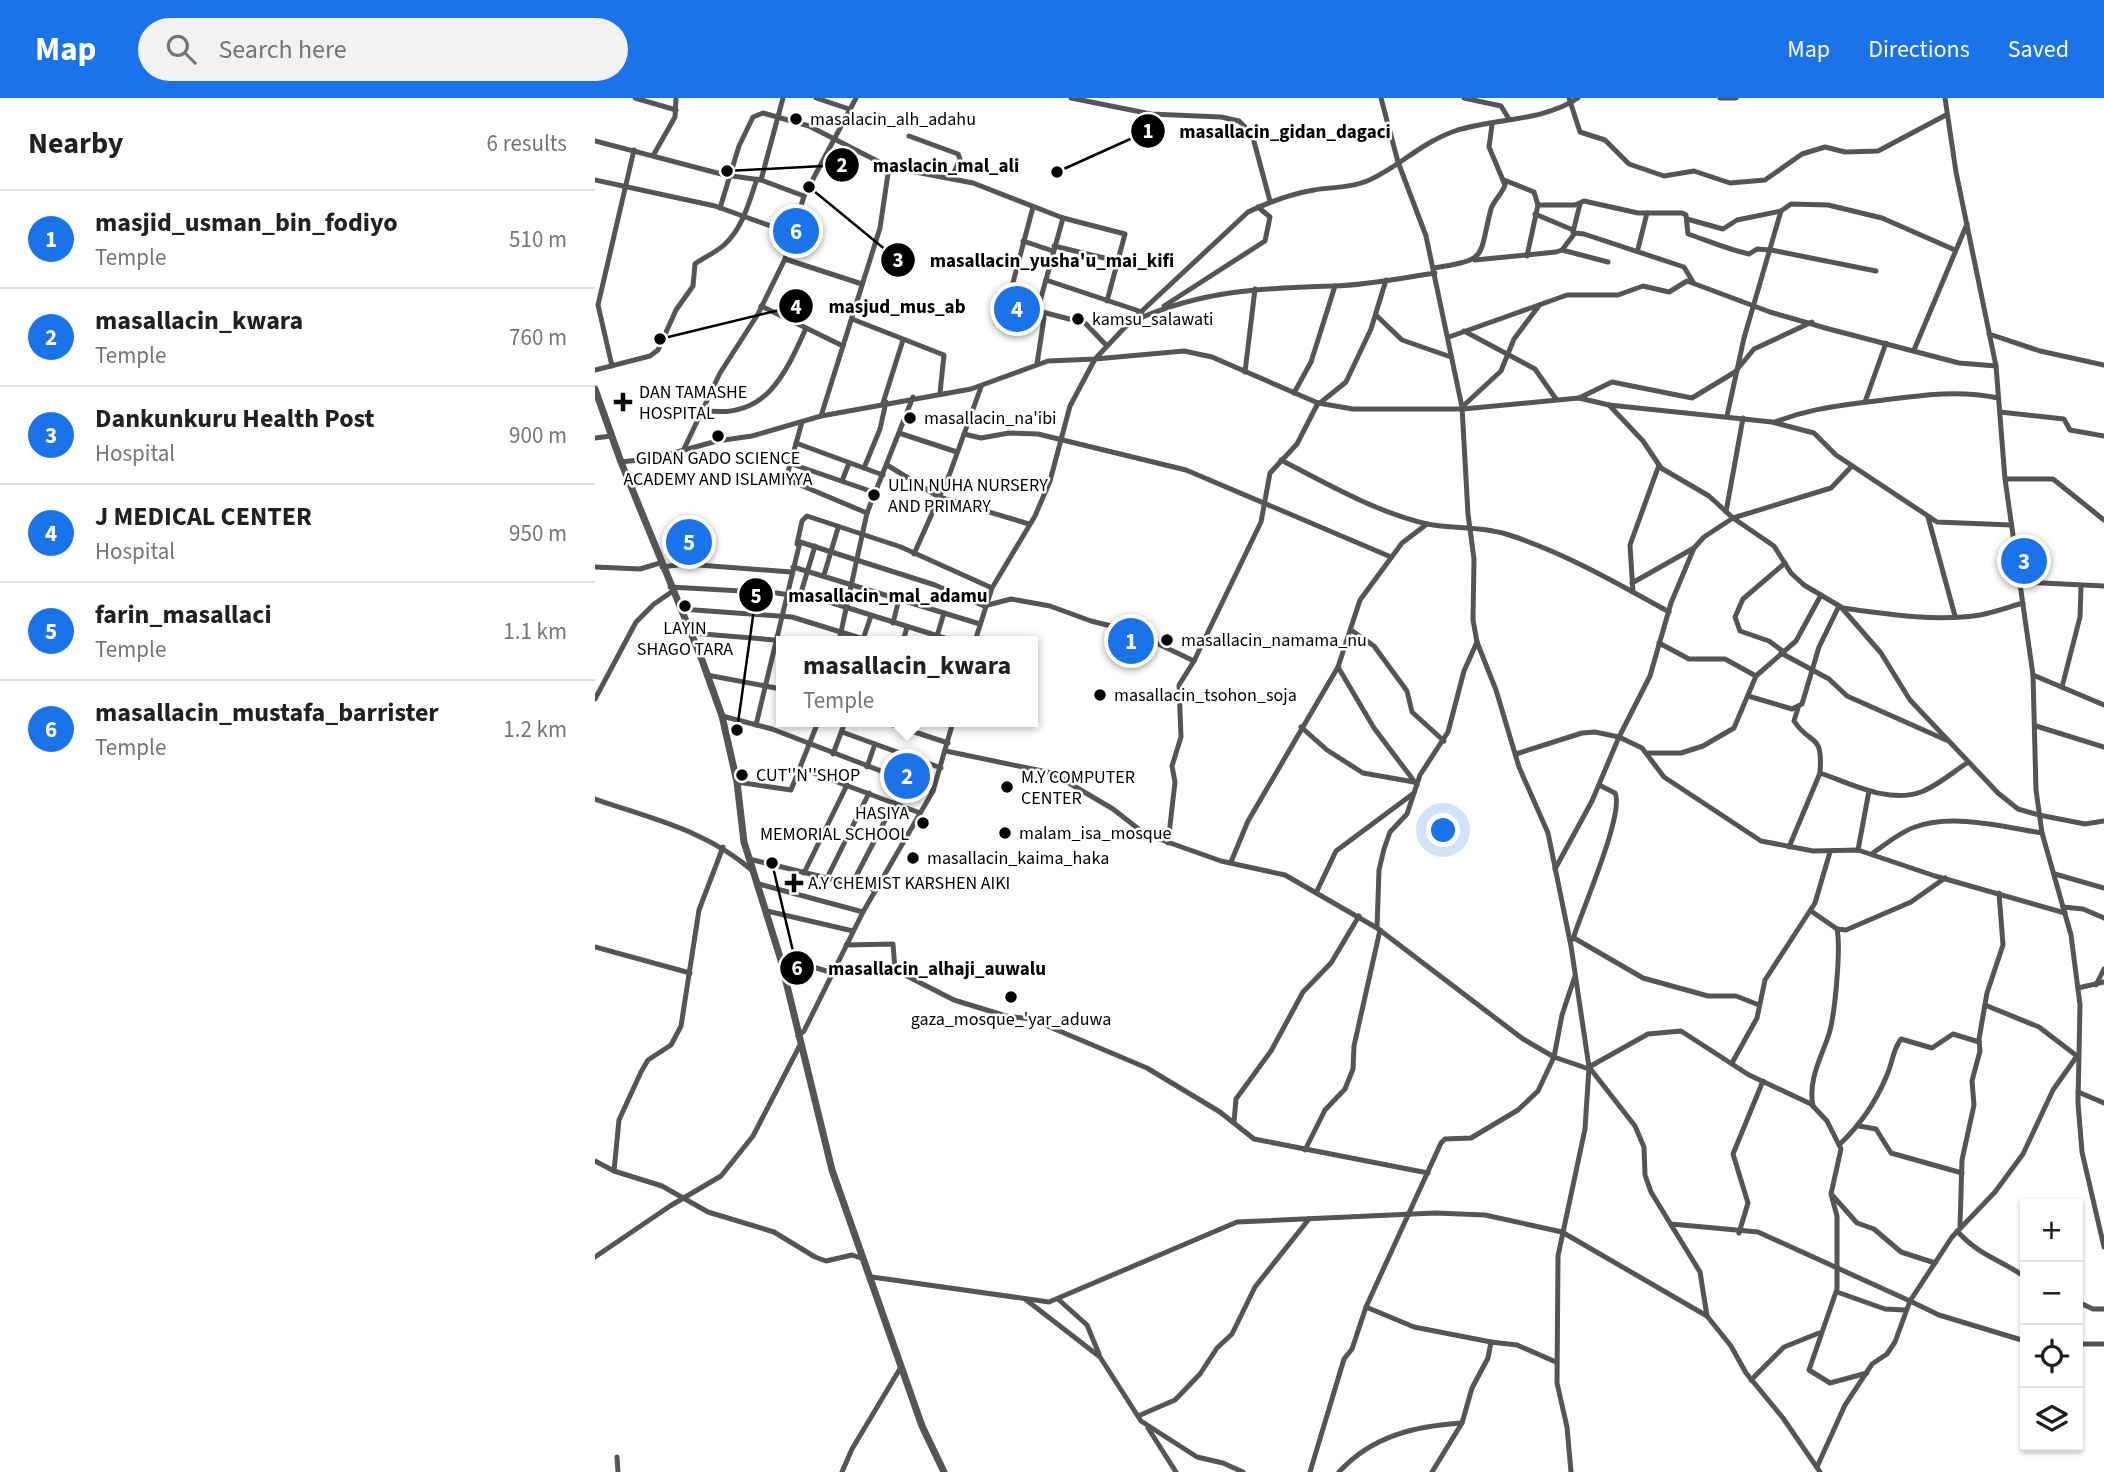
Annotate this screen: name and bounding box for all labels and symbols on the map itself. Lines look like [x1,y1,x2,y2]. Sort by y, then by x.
place label: masalacin_alh_adahu [810,107,976,132]
marker: masalacin_alh_adahu [788,111,804,127]
callout: masallacin_gidan_dagaci [1130,111,1405,151]
text: 1 [1142,116,1154,146]
text: masallacin_gidan_dagaci [1179,119,1391,146]
callout: maslacin_mal_ali [824,145,1034,185]
text: 2 [836,150,848,180]
text: maslacin_mal_ali [873,153,1019,180]
pin: 6 [773,205,819,257]
callout: masallacin_yusha'u_mai_kifi [881,240,1188,280]
text: 3 [892,245,904,275]
text: masallacin_yusha'u_mai_kifi [930,248,1174,275]
pin: 4 [994,283,1040,335]
callout: masjud_mus_ab [779,286,979,326]
text: 4 [790,292,802,322]
text: masjud_mus_ab [828,294,966,321]
place label: kamsu_salawati [1092,307,1213,332]
marker: kamsu_salawati [1070,311,1086,327]
place label: DAN TAMASHE HOSPITAL [639,380,747,426]
marker: DAN TAMASHE HOSPITAL [613,392,633,412]
place label: masallacin_na'ibi [924,406,1057,431]
marker: masallacin_na'ibi [902,410,918,426]
marker: GIDAN GADO SCIENCE ACADEMY AND ISLAMIYYA [710,428,726,444]
place label: GIDAN GADO SCIENCE ACADEMY AND ISLAMIYYA [624,446,813,492]
place label: ULIN NUHA NURSERY AND PRIMARY [888,473,1048,519]
marker: ULIN NUHA NURSERY AND PRIMARY [866,487,882,503]
pin: 5 [666,516,712,568]
pin: 3 [2001,535,2047,587]
callout: masallacin_mal_adamu [739,575,1001,615]
text: 5 [750,581,762,611]
text: masallacin_mal_adamu [788,583,988,610]
marker: LAYIN SHAGO TARA [677,598,693,614]
pin: 1 [1108,615,1154,667]
place label: LAYIN SHAGO TARA [637,616,733,662]
place label: masallacin_namama_nu [1181,628,1367,653]
marker: masallacin_namama_nu [1159,632,1175,648]
place label: masallacin_tsohon_soja [1114,683,1297,708]
marker: masallacin_tsohon_soja [1092,687,1108,703]
pin: 2 [884,750,930,802]
place label: CUT''N''SHOP [756,763,860,788]
place label: M.Y COMPUTER CENTER [1021,765,1135,811]
marker: CUT''N''SHOP [734,767,750,783]
marker: M.Y COMPUTER CENTER [999,779,1015,795]
place label: HASIYA MEMORIAL SCHOOL [760,801,909,847]
your location [1426,813,1460,847]
marker: HASIYA MEMORIAL SCHOOL [915,815,931,831]
place label: malam_isa_mosque [1019,821,1172,846]
marker: malam_isa_mosque [997,825,1013,841]
place label: masallacin_kaima_haka [927,846,1109,871]
marker: masallacin_kaima_haka [905,850,921,866]
place label: A.Y CHEMIST KARSHEN AIKI [808,871,1010,896]
marker: A.Y CHEMIST KARSHEN AIKI [786,875,802,891]
callout: masallacin_alhaji_auwalu [779,948,1060,988]
text: 6 [791,953,803,983]
text: masallacin_alhaji_auwalu [828,956,1046,983]
marker: gaza_mosque_'yar_aduwa [1003,989,1019,1005]
place label: gaza_mosque_'yar_aduwa [911,1007,1111,1032]

